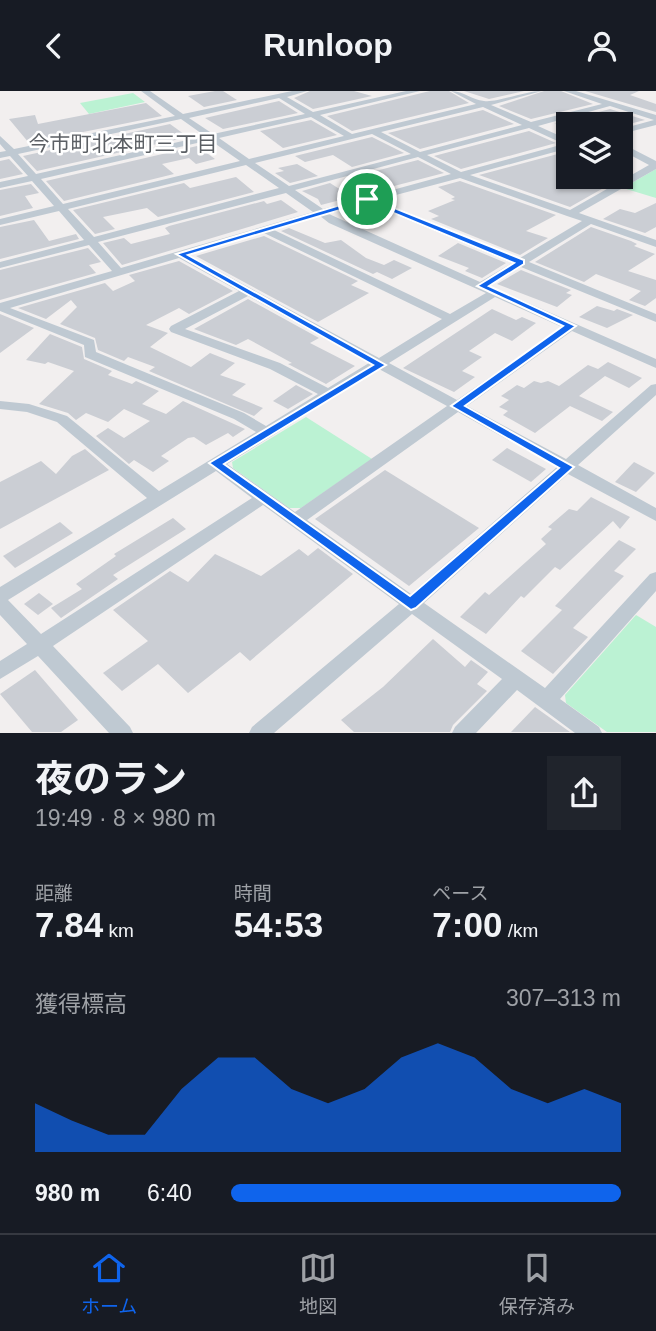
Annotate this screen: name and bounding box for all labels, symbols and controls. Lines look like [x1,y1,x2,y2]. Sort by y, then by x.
icon: back [35,27,73,65]
text: Runloop [263,27,393,63]
icon: person [583,27,621,65]
map controls [556,112,633,189]
button: layers [556,112,633,189]
district label: 今市町北本町三丁目 [29,132,218,155]
pin [337,169,397,229]
icon: arrive [348,180,386,218]
button: share [547,756,621,830]
text: 夜のラン [35,758,187,800]
text: 19:49 · 8 × 980 m [35,805,216,831]
text: 距離 [35,883,73,904]
text: 時間 [234,883,272,904]
text: ペース [432,883,488,904]
text: 7.84 [35,905,103,944]
text: 54:53 [234,905,323,944]
text: 7:00 [432,905,502,944]
text: km [103,920,134,941]
text: /km [502,920,538,941]
text: 307–313 m [506,985,621,1011]
text: 獲得標高 [35,991,127,1017]
text: 980 m [35,1180,100,1206]
text: 6:40 [147,1180,192,1206]
tab: ホーム [81,1249,137,1318]
tab: 地図 [299,1249,337,1318]
tab: 保存済み [499,1249,575,1318]

